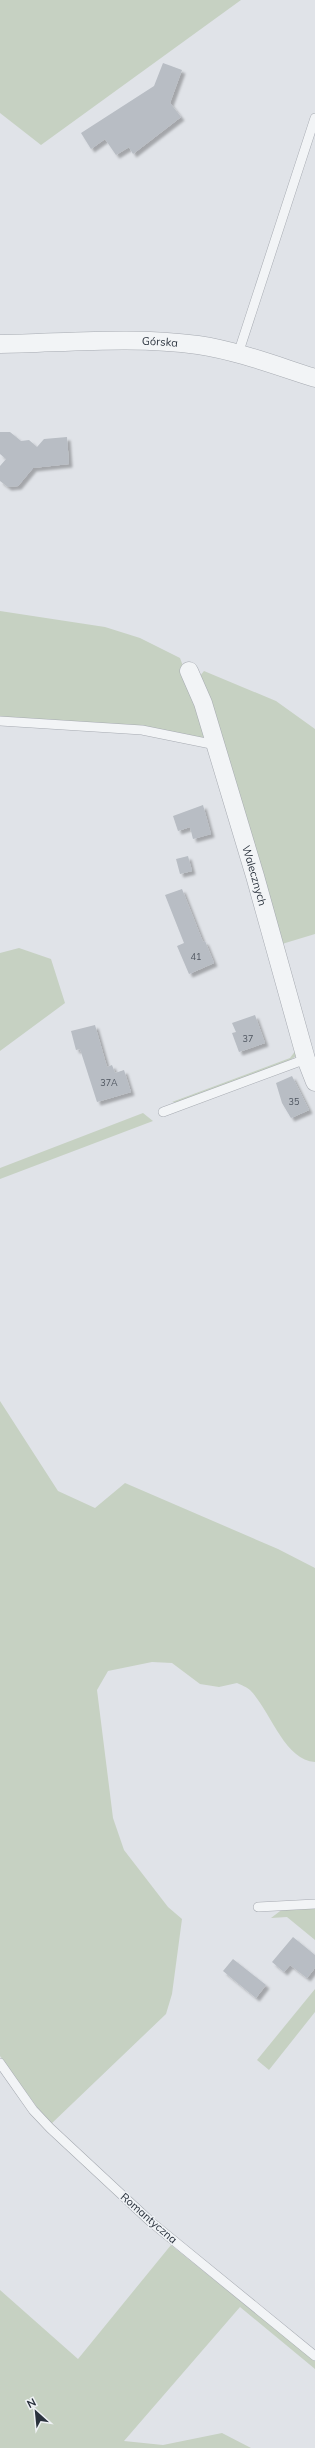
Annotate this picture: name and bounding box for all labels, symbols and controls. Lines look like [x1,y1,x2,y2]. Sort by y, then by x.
street label: Górska [142,334,178,350]
street label: Walecznych [239,844,270,907]
house number: 41 [191,951,201,962]
house number: 37 [243,1033,253,1044]
house number: 37A [100,1077,118,1088]
house number: 35 [289,1096,300,1107]
street label: Romantyczna [118,2190,180,2246]
north arrow [16,2392,56,2432]
text: N [25,2395,38,2411]

